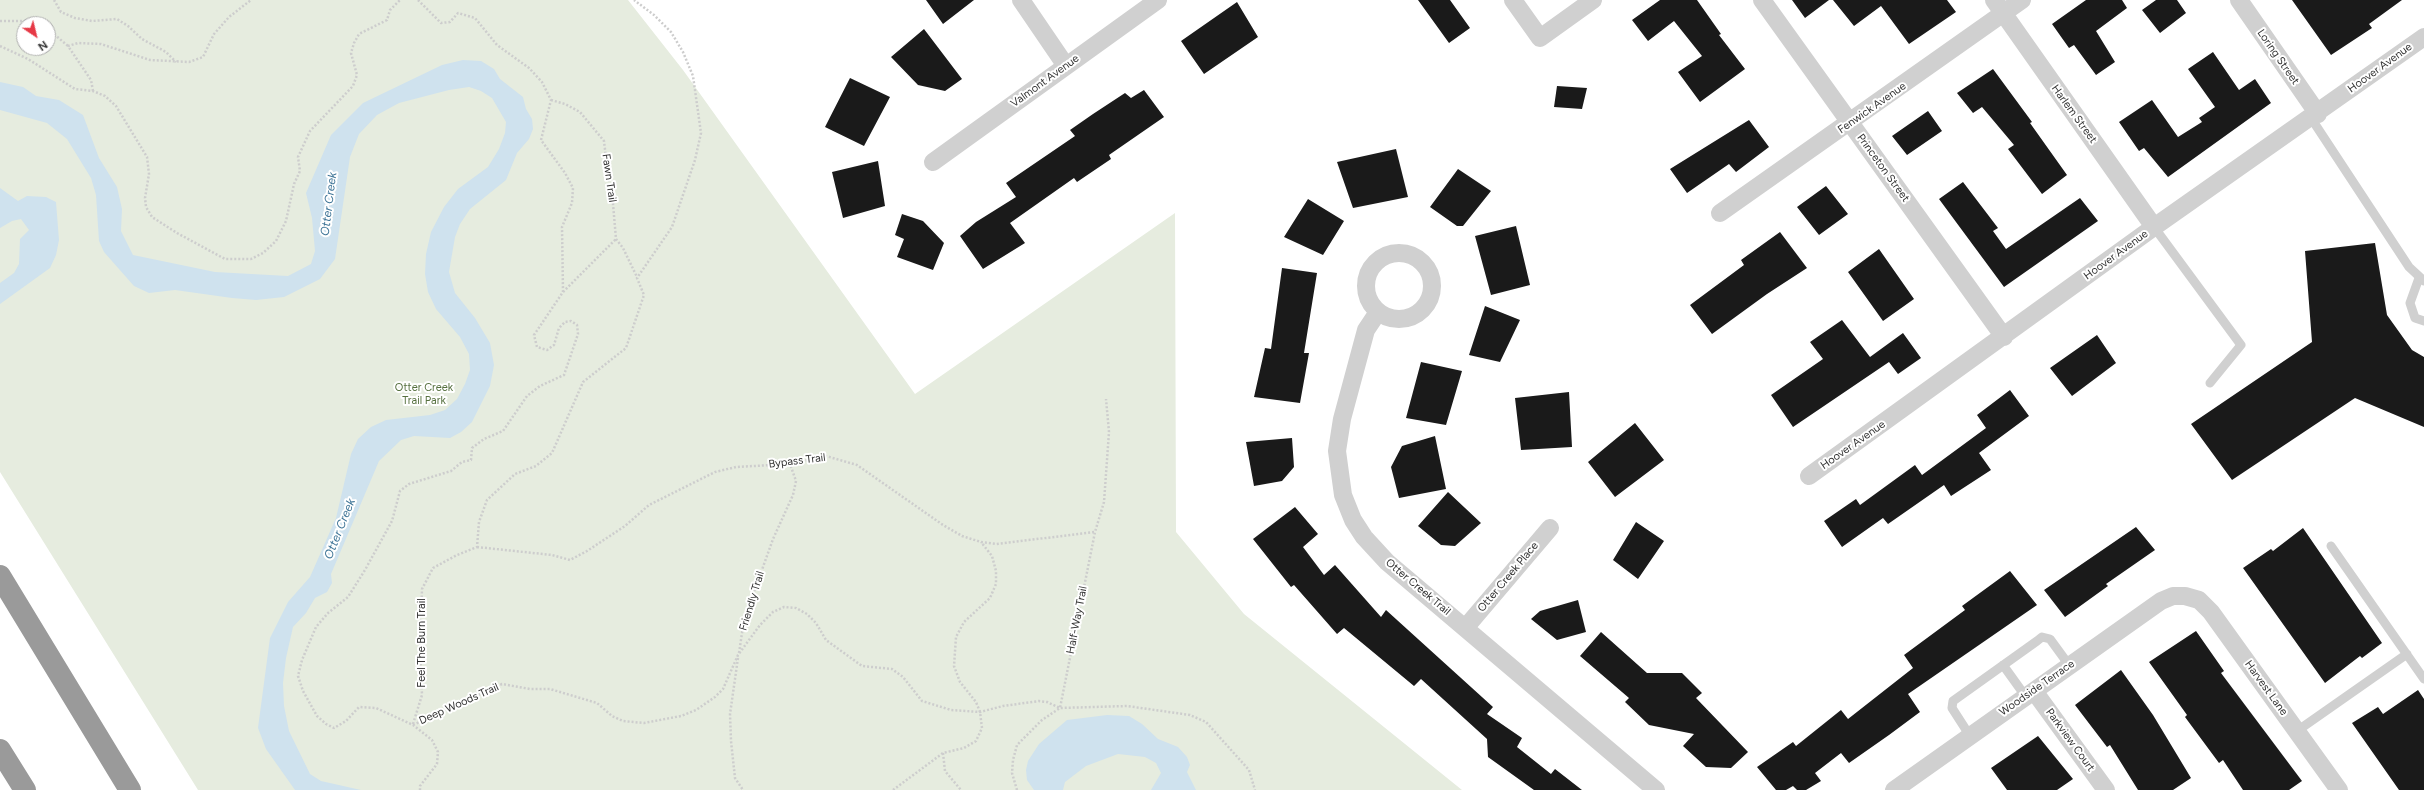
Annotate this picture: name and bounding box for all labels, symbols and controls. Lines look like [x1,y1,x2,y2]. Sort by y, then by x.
north arrow [16,16,56,56]
street label: Loring Street [2254,27,2302,87]
text: N [35,38,50,53]
street label: Hoover Avenue [2345,40,2415,96]
street label: Valmont Avenue [1008,52,1082,110]
street label: Fenwick Avenue [1835,80,1909,136]
street label: Harlem Street [2048,82,2100,146]
street label: Princeton Street [1854,131,1912,205]
street label: Fawn Trail [599,153,619,203]
water label: Otter Creek [318,171,340,237]
street label: Hoover Avenue [2081,227,2151,283]
park label: Otter Creek Trail Park [395,381,453,407]
street label: Hoover Avenue [1818,418,1888,472]
street label: Bypass Trail [768,451,826,471]
water label: Otter Creek [321,497,359,561]
street label: Otter Creek Place [1475,539,1541,615]
street label: Otter Creek Trail [1383,556,1453,618]
street label: Friendly Trail [737,570,767,632]
street label: Half-Way Trail [1064,585,1090,655]
street label: Feel The Burn Trail [415,598,429,688]
street label: Woodside Terrace [1997,657,2077,719]
street label: Harvest Lane [2242,658,2290,718]
street label: Deep Woods Trail [417,681,501,727]
street label: Parkview Court [2043,706,2097,774]

